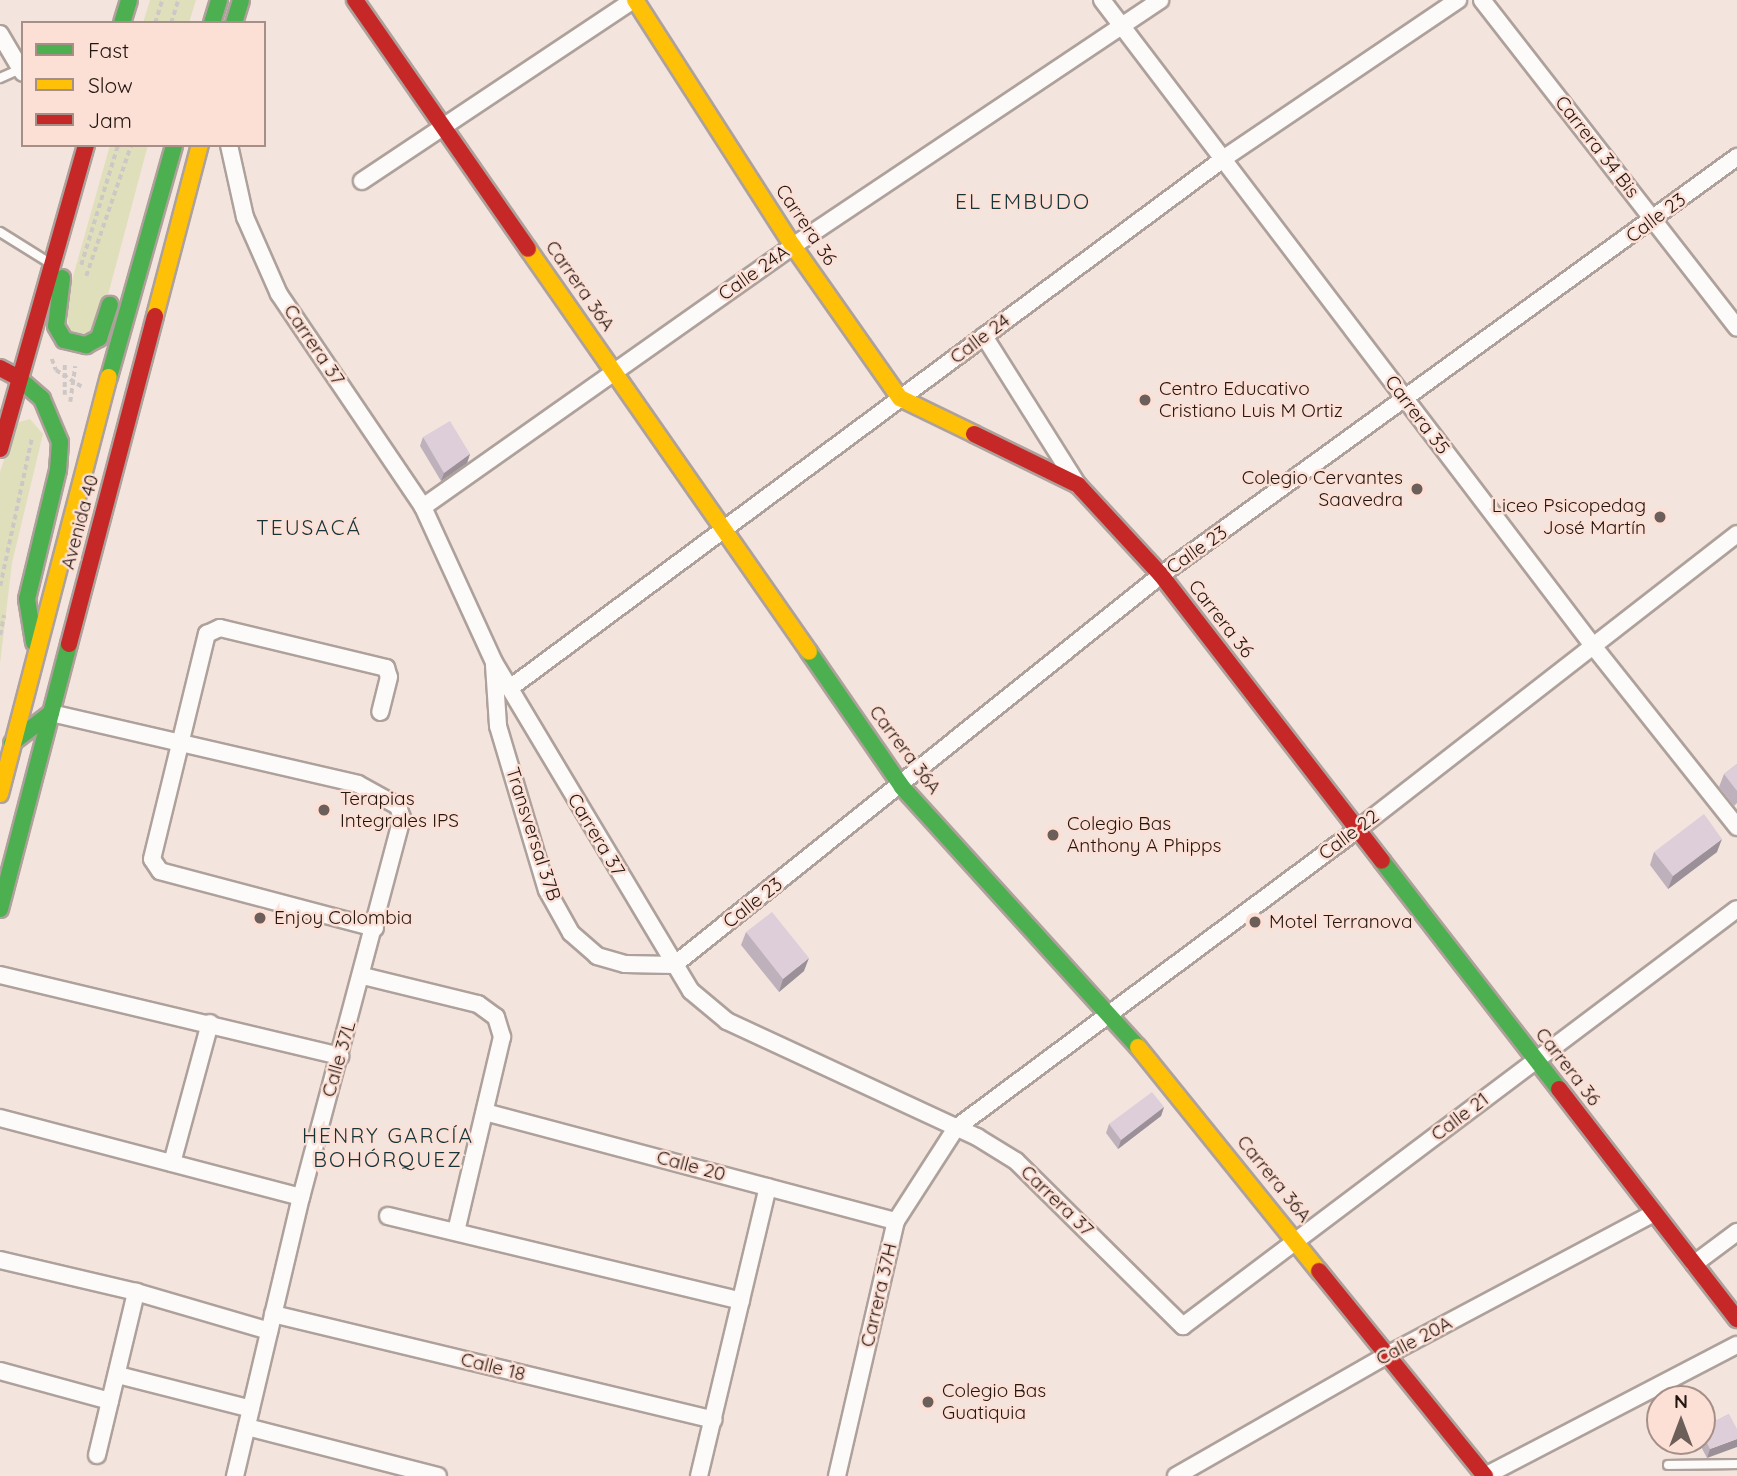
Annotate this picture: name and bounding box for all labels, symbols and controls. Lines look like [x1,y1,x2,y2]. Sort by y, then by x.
legend [21,21,266,147]
text: Fast [88,37,129,63]
text: Slow [88,72,133,98]
street label: Carrera 34 Bis [1550,91,1644,203]
text: Jam [88,107,132,133]
street label: Carrera 36 [771,180,841,270]
district label: EL EMBUDO [956,188,1090,214]
street label: Calle 23 [1622,188,1690,248]
street label: Carrera 36A [541,236,619,336]
street label: Calle 24A [714,240,794,306]
street label: Carrera 37 [279,300,349,390]
street label: Calle 24 [946,309,1014,369]
street label: Carrera 35 [1380,371,1454,459]
place label: Centro Educativo Cristiano Luis M Ortiz [1159,378,1343,422]
marker: Centro Educativo Cristiano Luis M Ortiz [1137,392,1153,408]
place label: Colegio Cervantes Saavedra [1242,467,1403,511]
street label: Avenida 40 [56,472,104,572]
marker: Colegio Cervantes Saavedra [1409,481,1425,497]
place label: Liceo Psicopedag José Martín [1492,495,1646,539]
marker: Liceo Psicopedag José Martín [1652,509,1668,525]
district label: TEUSACÁ [257,514,361,540]
street label: Calle 23 [1162,521,1232,579]
street label: Carrera 36 [1183,575,1259,663]
street label: Carrera 36A [864,701,946,799]
street label: Transversal 37B [501,764,565,904]
place label: Terapias Integrales IPS [340,788,459,832]
street label: Carrera 37 [562,790,630,880]
marker: Terapias Integrales IPS [314,800,334,820]
street label: Calle 22 [1314,805,1384,865]
place label: Colegio Bas Anthony A Phipps [1067,813,1221,857]
marker: Colegio Bas Anthony A Phipps [1045,827,1061,843]
street label: Calle 23 [719,873,787,933]
place label: Enjoy Colombia [274,907,412,929]
marker: Enjoy Colombia [252,910,268,926]
place label: Motel Terranova [1269,911,1413,933]
marker: Motel Terranova [1247,914,1263,930]
street label: Calle 37L [317,1018,361,1100]
street label: Carrera 36 [1530,1023,1606,1111]
street label: Calle 21 [1427,1088,1493,1146]
district label: HENRY GARCÍA BOHÓRQUEZ [303,1122,473,1172]
street label: Carrera 36A [1232,1131,1316,1227]
street label: Calle 20 [654,1146,728,1186]
street label: Carrera 37 [1016,1161,1098,1241]
street label: Carrera 37H [856,1241,902,1349]
street label: Calle 20A [1372,1312,1456,1370]
street label: Calle 18 [458,1348,528,1386]
place label: Colegio Bas Guatiquia [942,1380,1046,1424]
north arrow [1646,1385,1716,1455]
text: N [1674,1389,1688,1413]
marker: Colegio Bas Guatiquia [920,1394,936,1410]

